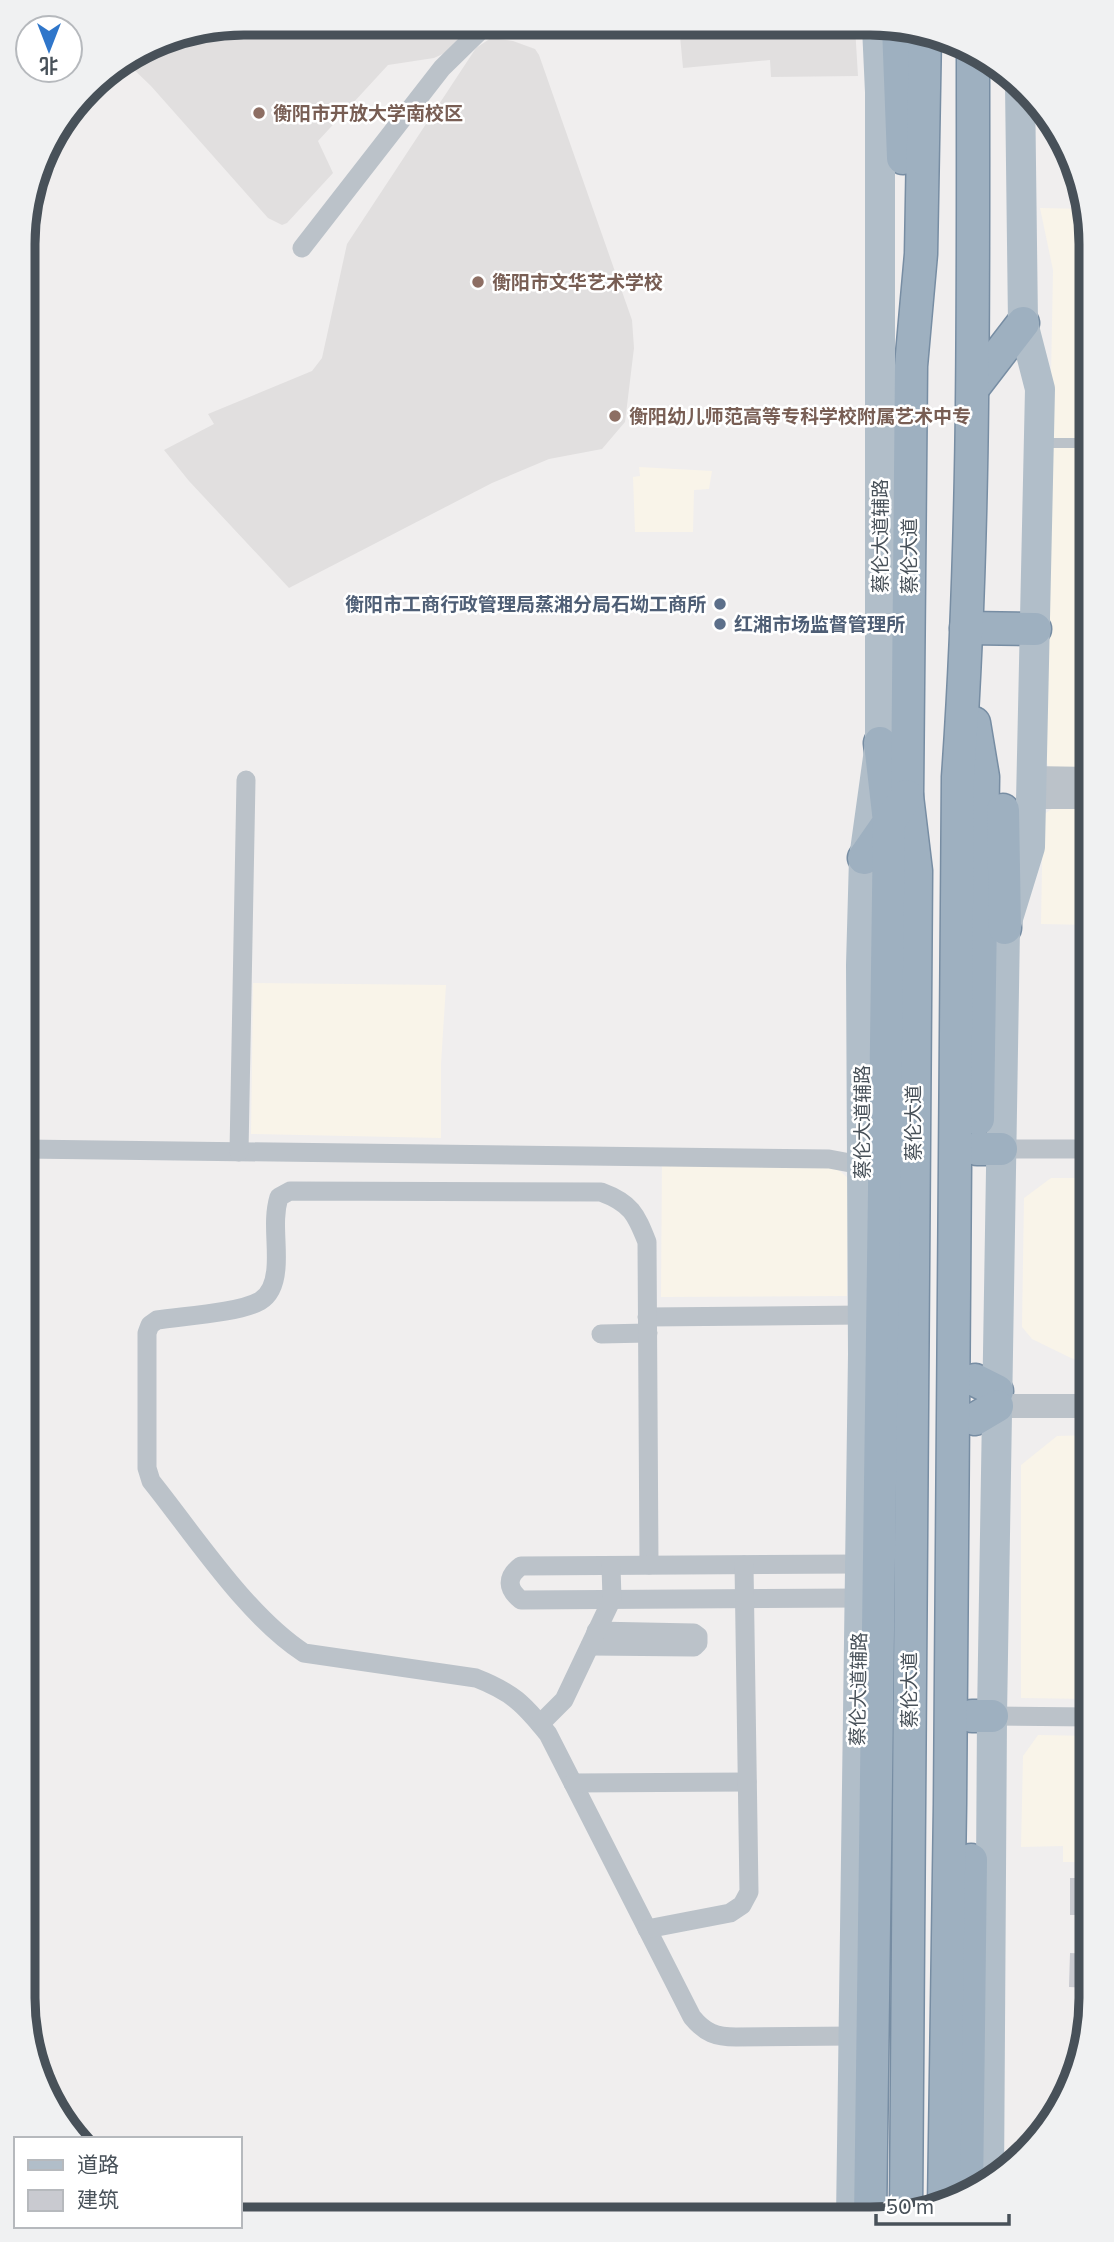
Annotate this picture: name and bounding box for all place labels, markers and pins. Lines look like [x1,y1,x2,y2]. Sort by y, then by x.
place label: 衡阳市开放大学南校区 [273,101,463,124]
marker: 衡阳市开放大学南校区 [251,105,267,121]
place label: 衡阳市文华艺术学校 [492,270,663,293]
marker: 衡阳市文华艺术学校 [470,274,486,290]
place label: 衡阳幼儿师范高等专科学校附属艺术中专 [629,404,971,427]
marker: 衡阳幼儿师范高等专科学校附属艺术中专 [607,408,623,424]
place label: 衡阳市工商行政管理局蒸湘分局石坳工商所 [345,592,706,615]
marker: 衡阳市工商行政管理局蒸湘分局石坳工商所 [712,596,728,612]
place label: 红湘市场监督管理所 [734,612,905,635]
marker: 红湘市场监督管理所 [712,616,728,632]

